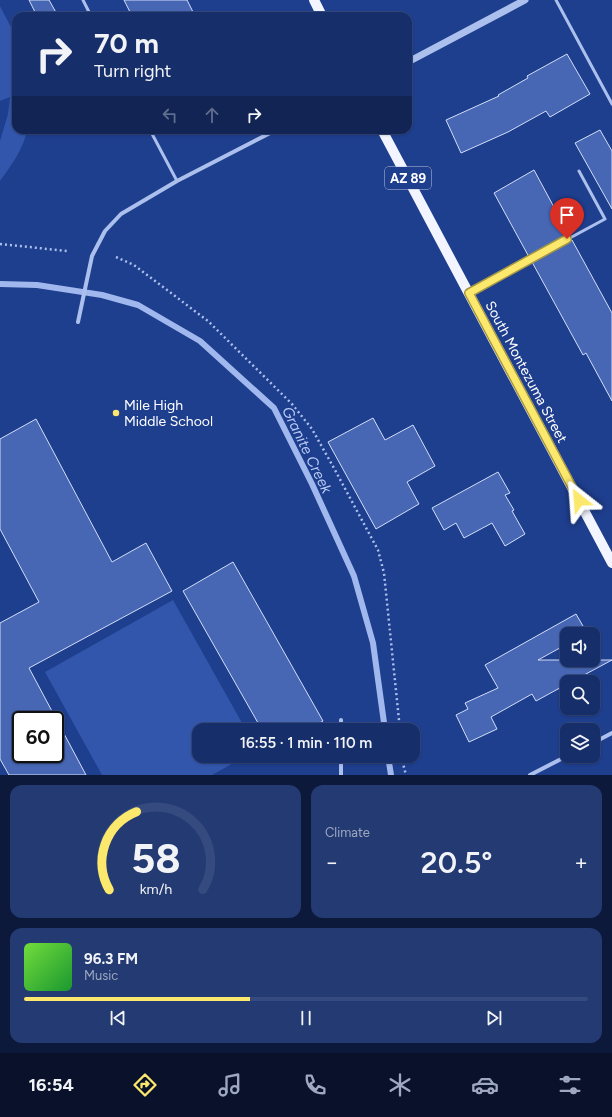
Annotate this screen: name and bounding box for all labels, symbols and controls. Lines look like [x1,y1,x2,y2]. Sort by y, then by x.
text: 70 m [94,26,159,60]
icon: right [28,28,80,80]
text: Turn right [94,60,171,82]
icon: left [159,104,181,126]
icon: ahead [201,104,223,126]
icon: right [243,104,265,126]
road number: AZ 89 [385,167,431,189]
pin [550,198,584,239]
icon: arrive [556,204,578,226]
street label: South Montezuma Street [481,298,571,446]
place label: Mile High Middle School [124,397,213,430]
water label: Granite Creek [278,404,336,497]
marker: Mile High Middle School [111,408,121,418]
position arrow [558,479,600,521]
map controls [560,627,600,763]
button: sound [560,627,600,667]
button: search [560,675,600,715]
speed limit sign: 60 [12,711,64,763]
button: layers [560,723,600,763]
text: 16:55 · 1 min · 110 m [240,734,372,752]
text: Climate [325,825,370,840]
text: 58 [131,832,180,882]
text: 20.5° [421,844,493,881]
text: − [325,849,339,876]
text: + [574,849,588,876]
text: km/h [139,879,172,897]
text: 96.3 FM [84,950,138,968]
text: Music [84,968,118,983]
icon: previous [107,1007,129,1029]
icon: pause [295,1007,317,1029]
icon: next [483,1007,505,1029]
icon: directions [131,1071,159,1099]
icon: music [216,1071,244,1099]
icon: phone [301,1071,329,1099]
icon: climate [386,1071,414,1099]
icon: car [471,1071,499,1099]
icon: filters [556,1071,584,1099]
text: 16:54 [28,1074,74,1096]

